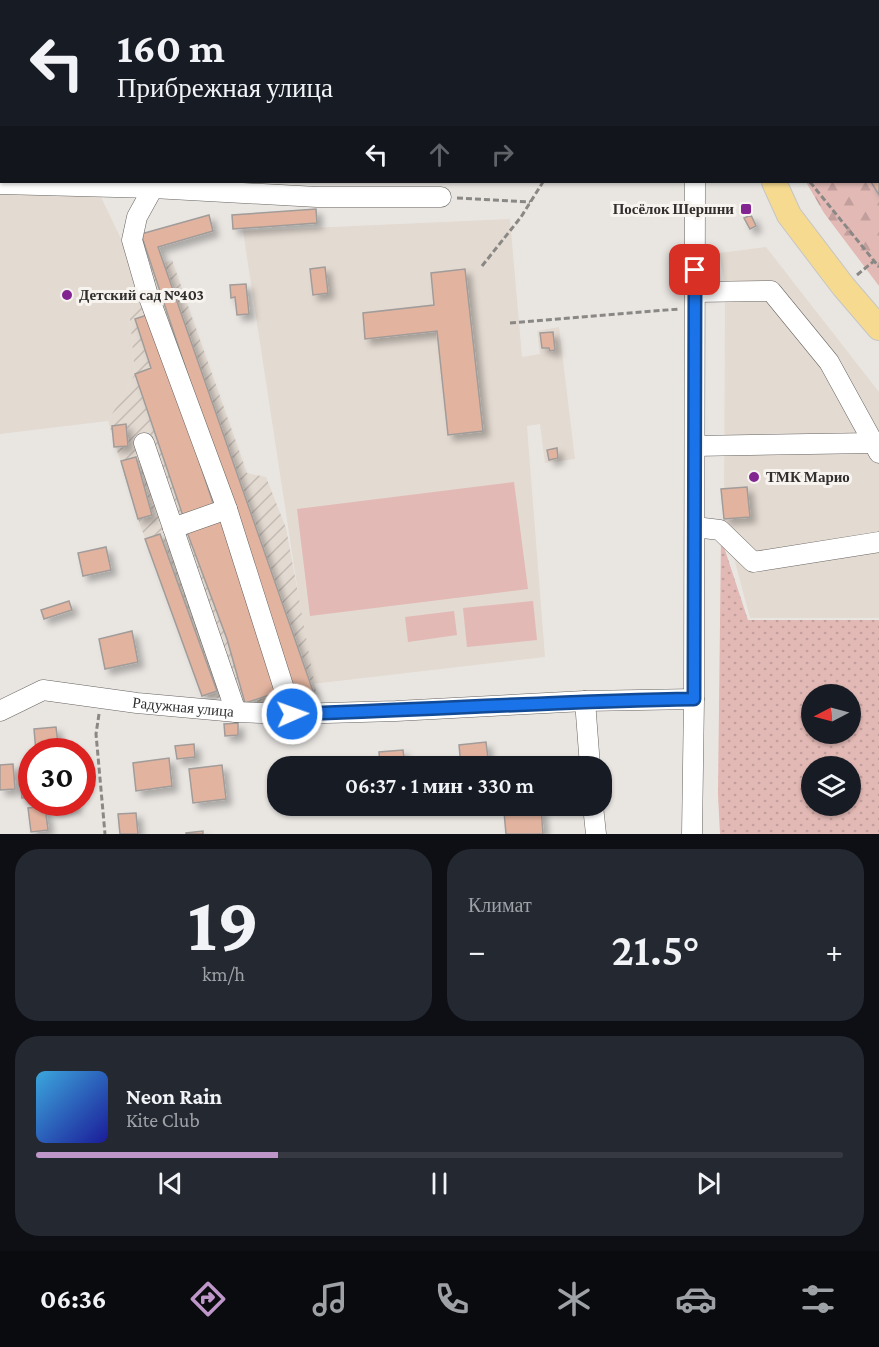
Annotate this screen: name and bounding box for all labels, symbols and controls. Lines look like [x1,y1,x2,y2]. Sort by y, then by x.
icon: left [18,24,96,102]
text: 160 m [117,24,225,71]
text: Прибрежная улица [117,73,333,103]
icon: left [360,138,393,171]
icon: ahead [423,138,456,171]
icon: right [486,138,519,171]
place label: Посёлок Шершни [613,201,734,217]
marker: Посёлок Шершни [739,202,753,216]
pin [669,244,720,295]
icon: arrive [678,253,711,286]
place label: Детский сад №403 [79,287,204,303]
marker: Детский сад №403 [60,288,74,302]
place label: ТМК Марио [766,469,850,485]
marker: ТМК Марио [747,470,761,484]
position arrow [260,682,324,746]
north arrow [801,684,861,744]
map controls [801,684,861,816]
street label: Радужная улица [131,694,235,720]
speed limit sign: 30 [18,738,96,816]
button: layers [801,756,861,816]
text: 06:37 · 1 мин · 330 m [345,773,534,798]
text: 19 [188,880,259,967]
text: Климат [468,894,532,916]
text: 21.5° [611,925,700,975]
text: − [468,932,485,969]
text: + [826,932,843,969]
text: km/h [202,963,245,985]
text: Neon Rain [126,1084,222,1109]
text: Kite Club [126,1109,200,1131]
icon: previous [154,1167,187,1200]
icon: pause [423,1167,456,1200]
icon: next [692,1167,725,1200]
icon: directions [187,1278,229,1320]
icon: music [309,1278,351,1320]
icon: phone [431,1278,473,1320]
icon: climate [553,1278,595,1320]
icon: car [675,1278,717,1320]
icon: filters [797,1278,839,1320]
text: 06:36 [40,1284,107,1314]

